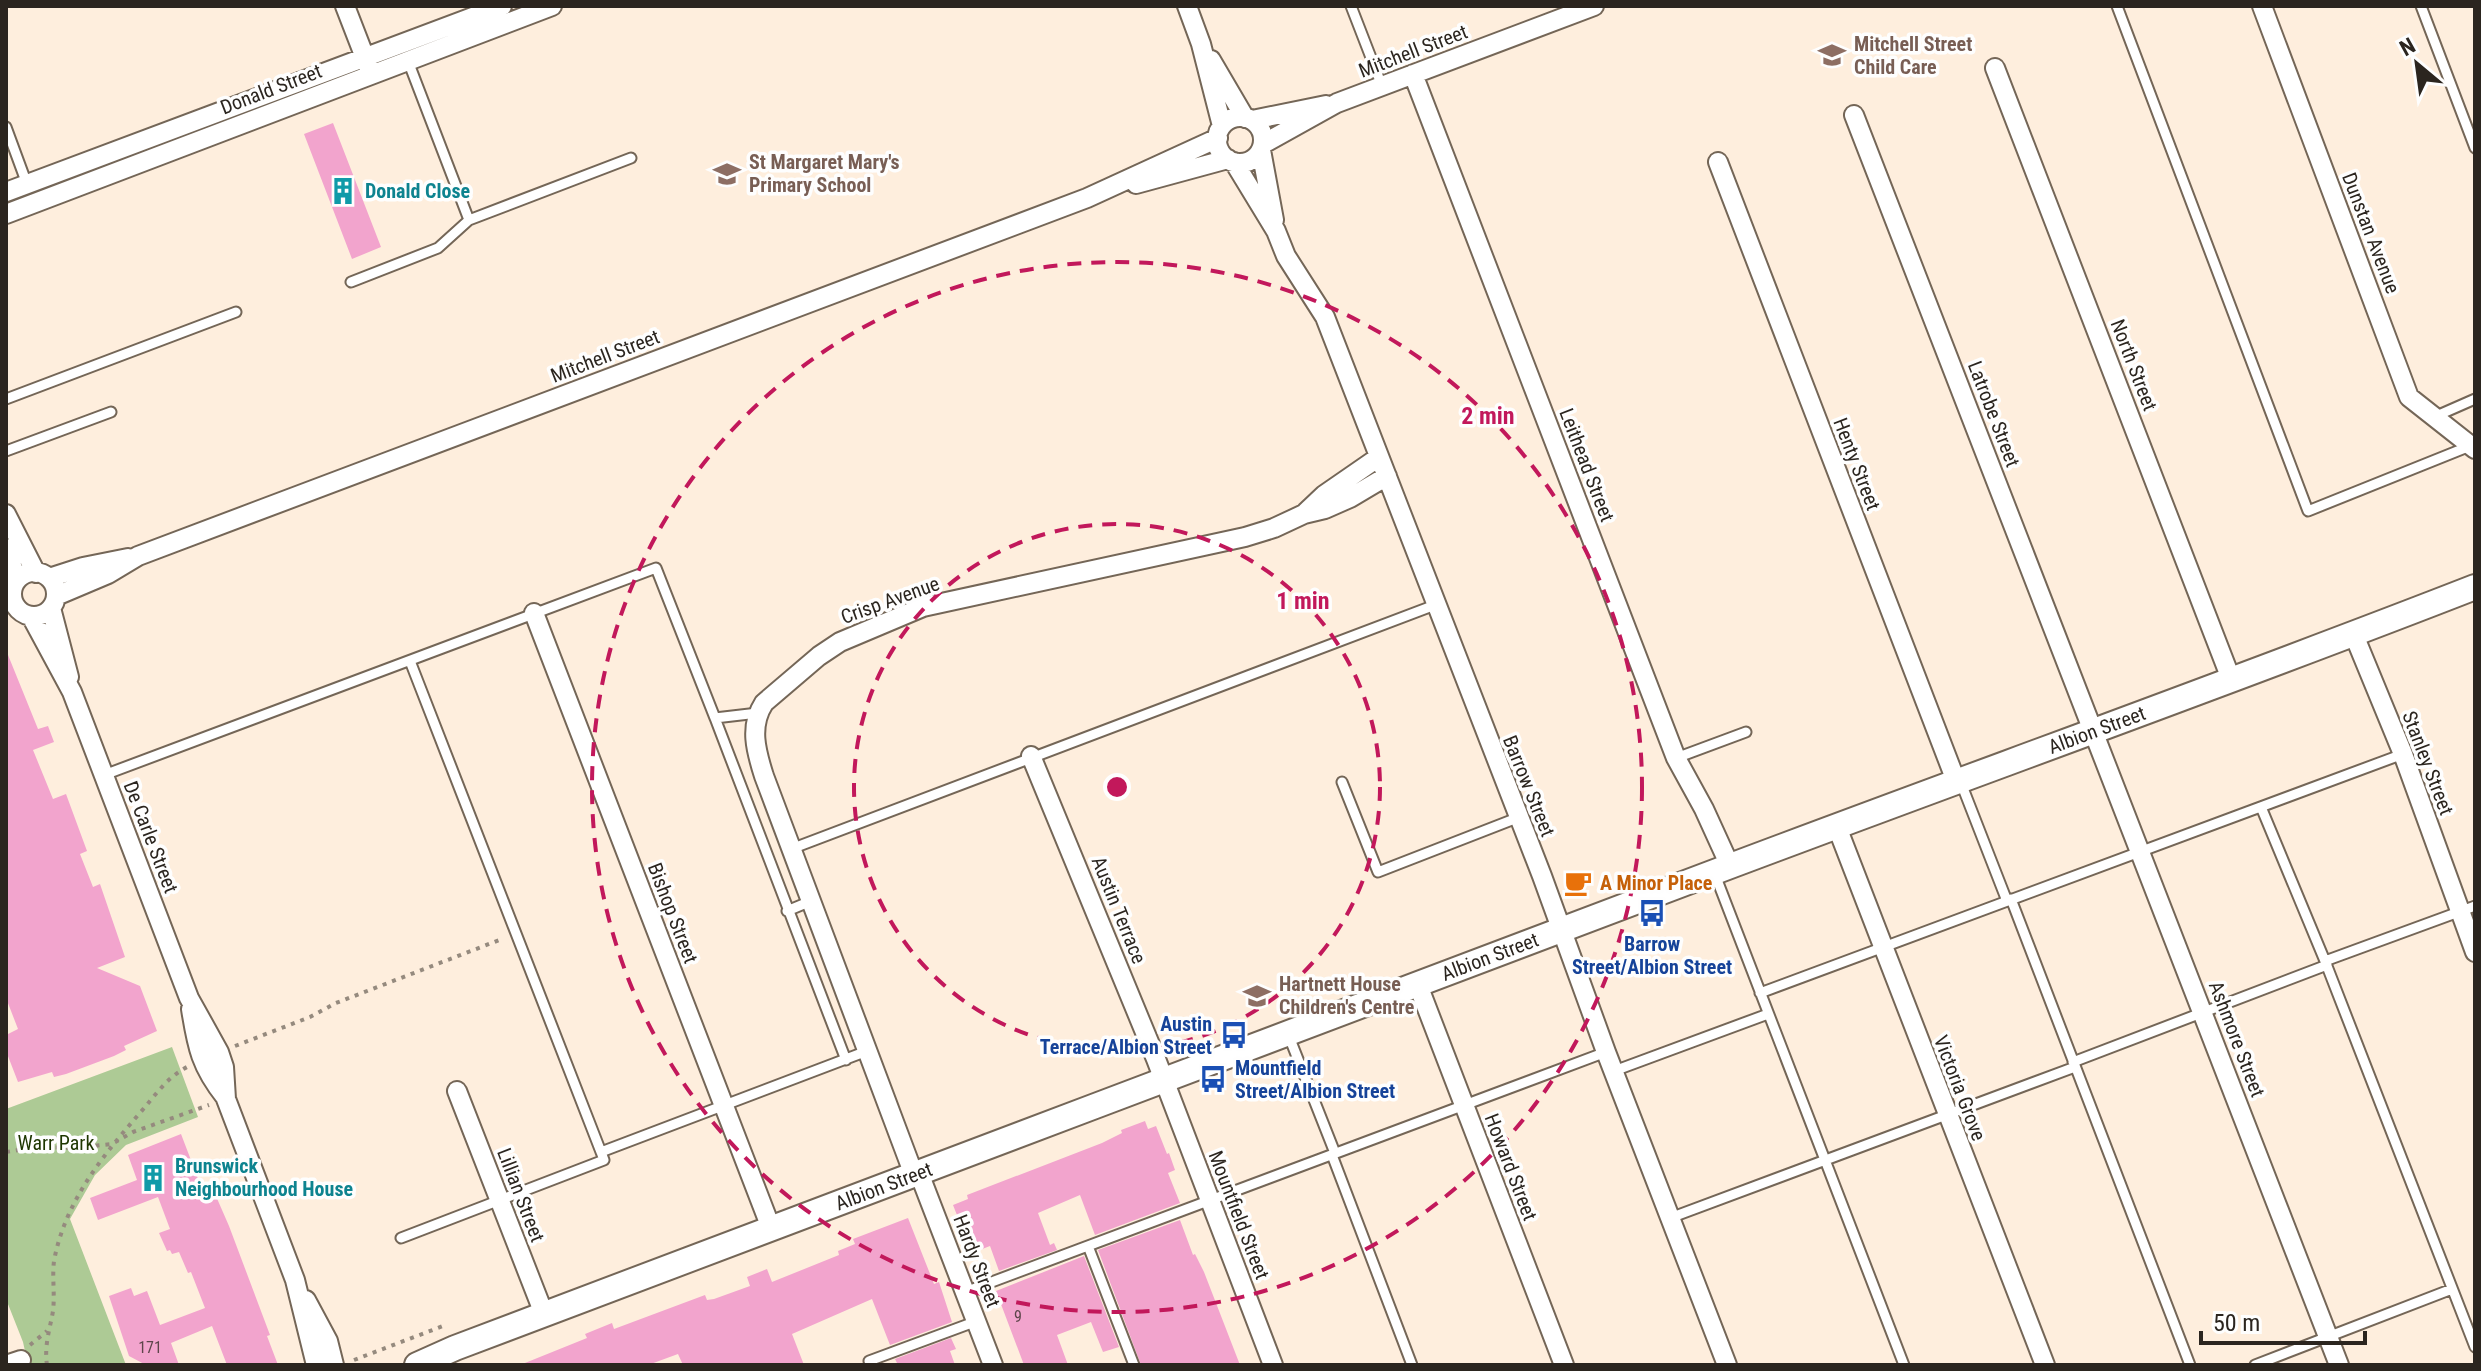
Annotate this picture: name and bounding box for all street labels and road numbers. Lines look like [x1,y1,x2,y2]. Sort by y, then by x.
street label: Mitchell Street [1355,19,1471,83]
street label: Donald Street [217,59,325,119]
street label: Dunstan Avenue [2337,169,2405,297]
street label: North Street [2106,316,2162,414]
street label: Mitchell Street [547,324,663,388]
street label: Latrobe Street [1963,358,2025,470]
street label: Leithead Street [1554,405,1620,525]
street label: Henty Street [1828,414,1886,514]
street label: Crisp Avenue [837,571,943,629]
street label: Albion Street [2045,701,2149,759]
street label: Stanley Street [2397,708,2459,818]
street label: Barrow Street [1498,732,1560,840]
street label: De Carle Street [119,778,183,896]
street label: Austin Terrace [1087,853,1151,967]
street label: Bishop Street [643,859,703,967]
street label: Albion Street [1438,927,1542,986]
street label: Ashmore Street [2204,978,2270,1100]
street label: Victoria Grove [1929,1032,1991,1144]
street label: Howard Street [1480,1110,1542,1224]
street label: Lillian Street [492,1145,550,1245]
street label: Mountfield Street [1204,1147,1275,1283]
street label: Albion Street [832,1157,936,1215]
street label: Hardy Street [948,1211,1006,1311]

